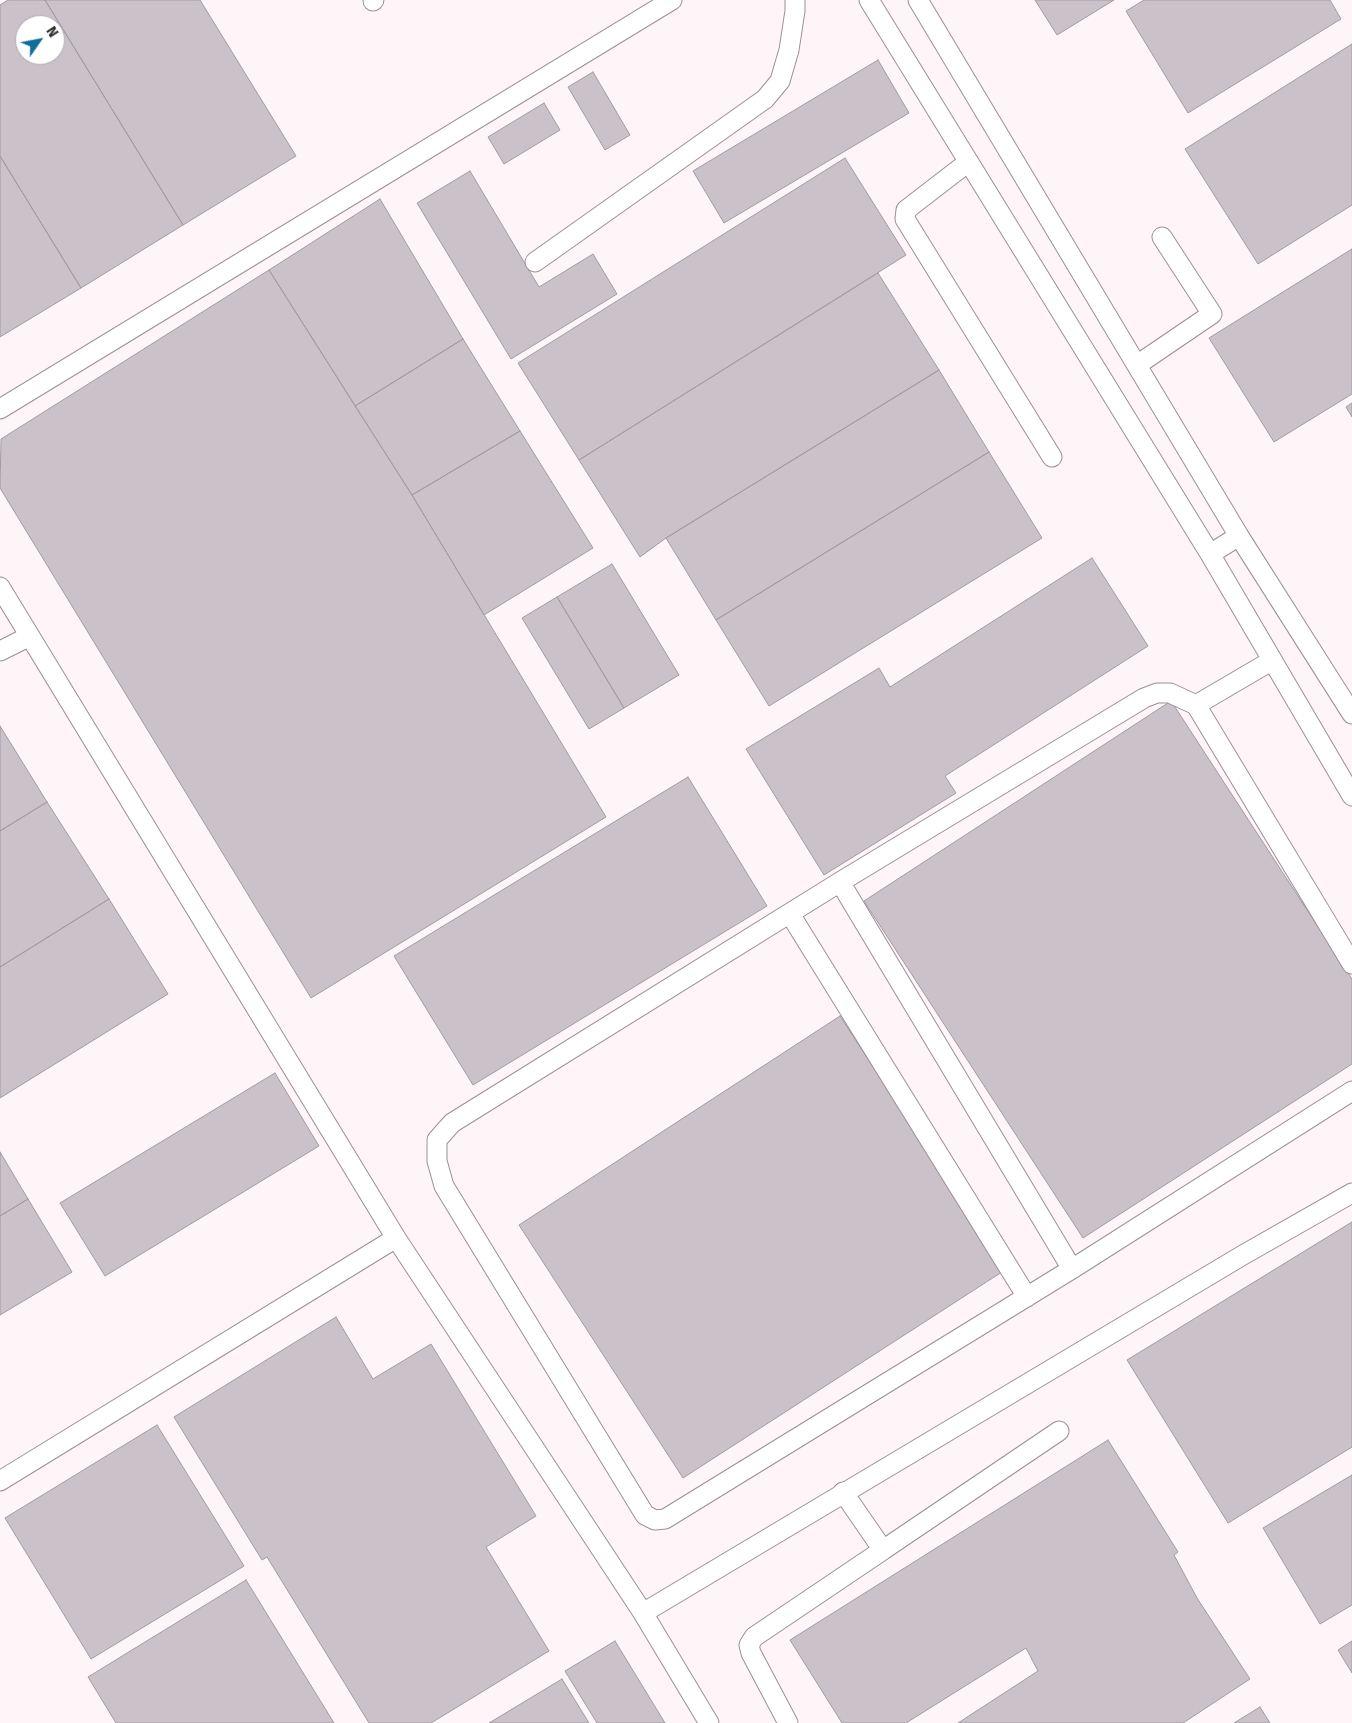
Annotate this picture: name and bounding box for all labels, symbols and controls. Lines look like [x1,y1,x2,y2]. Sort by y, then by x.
north arrow [15,15,65,65]
text: N [42,24,62,41]

